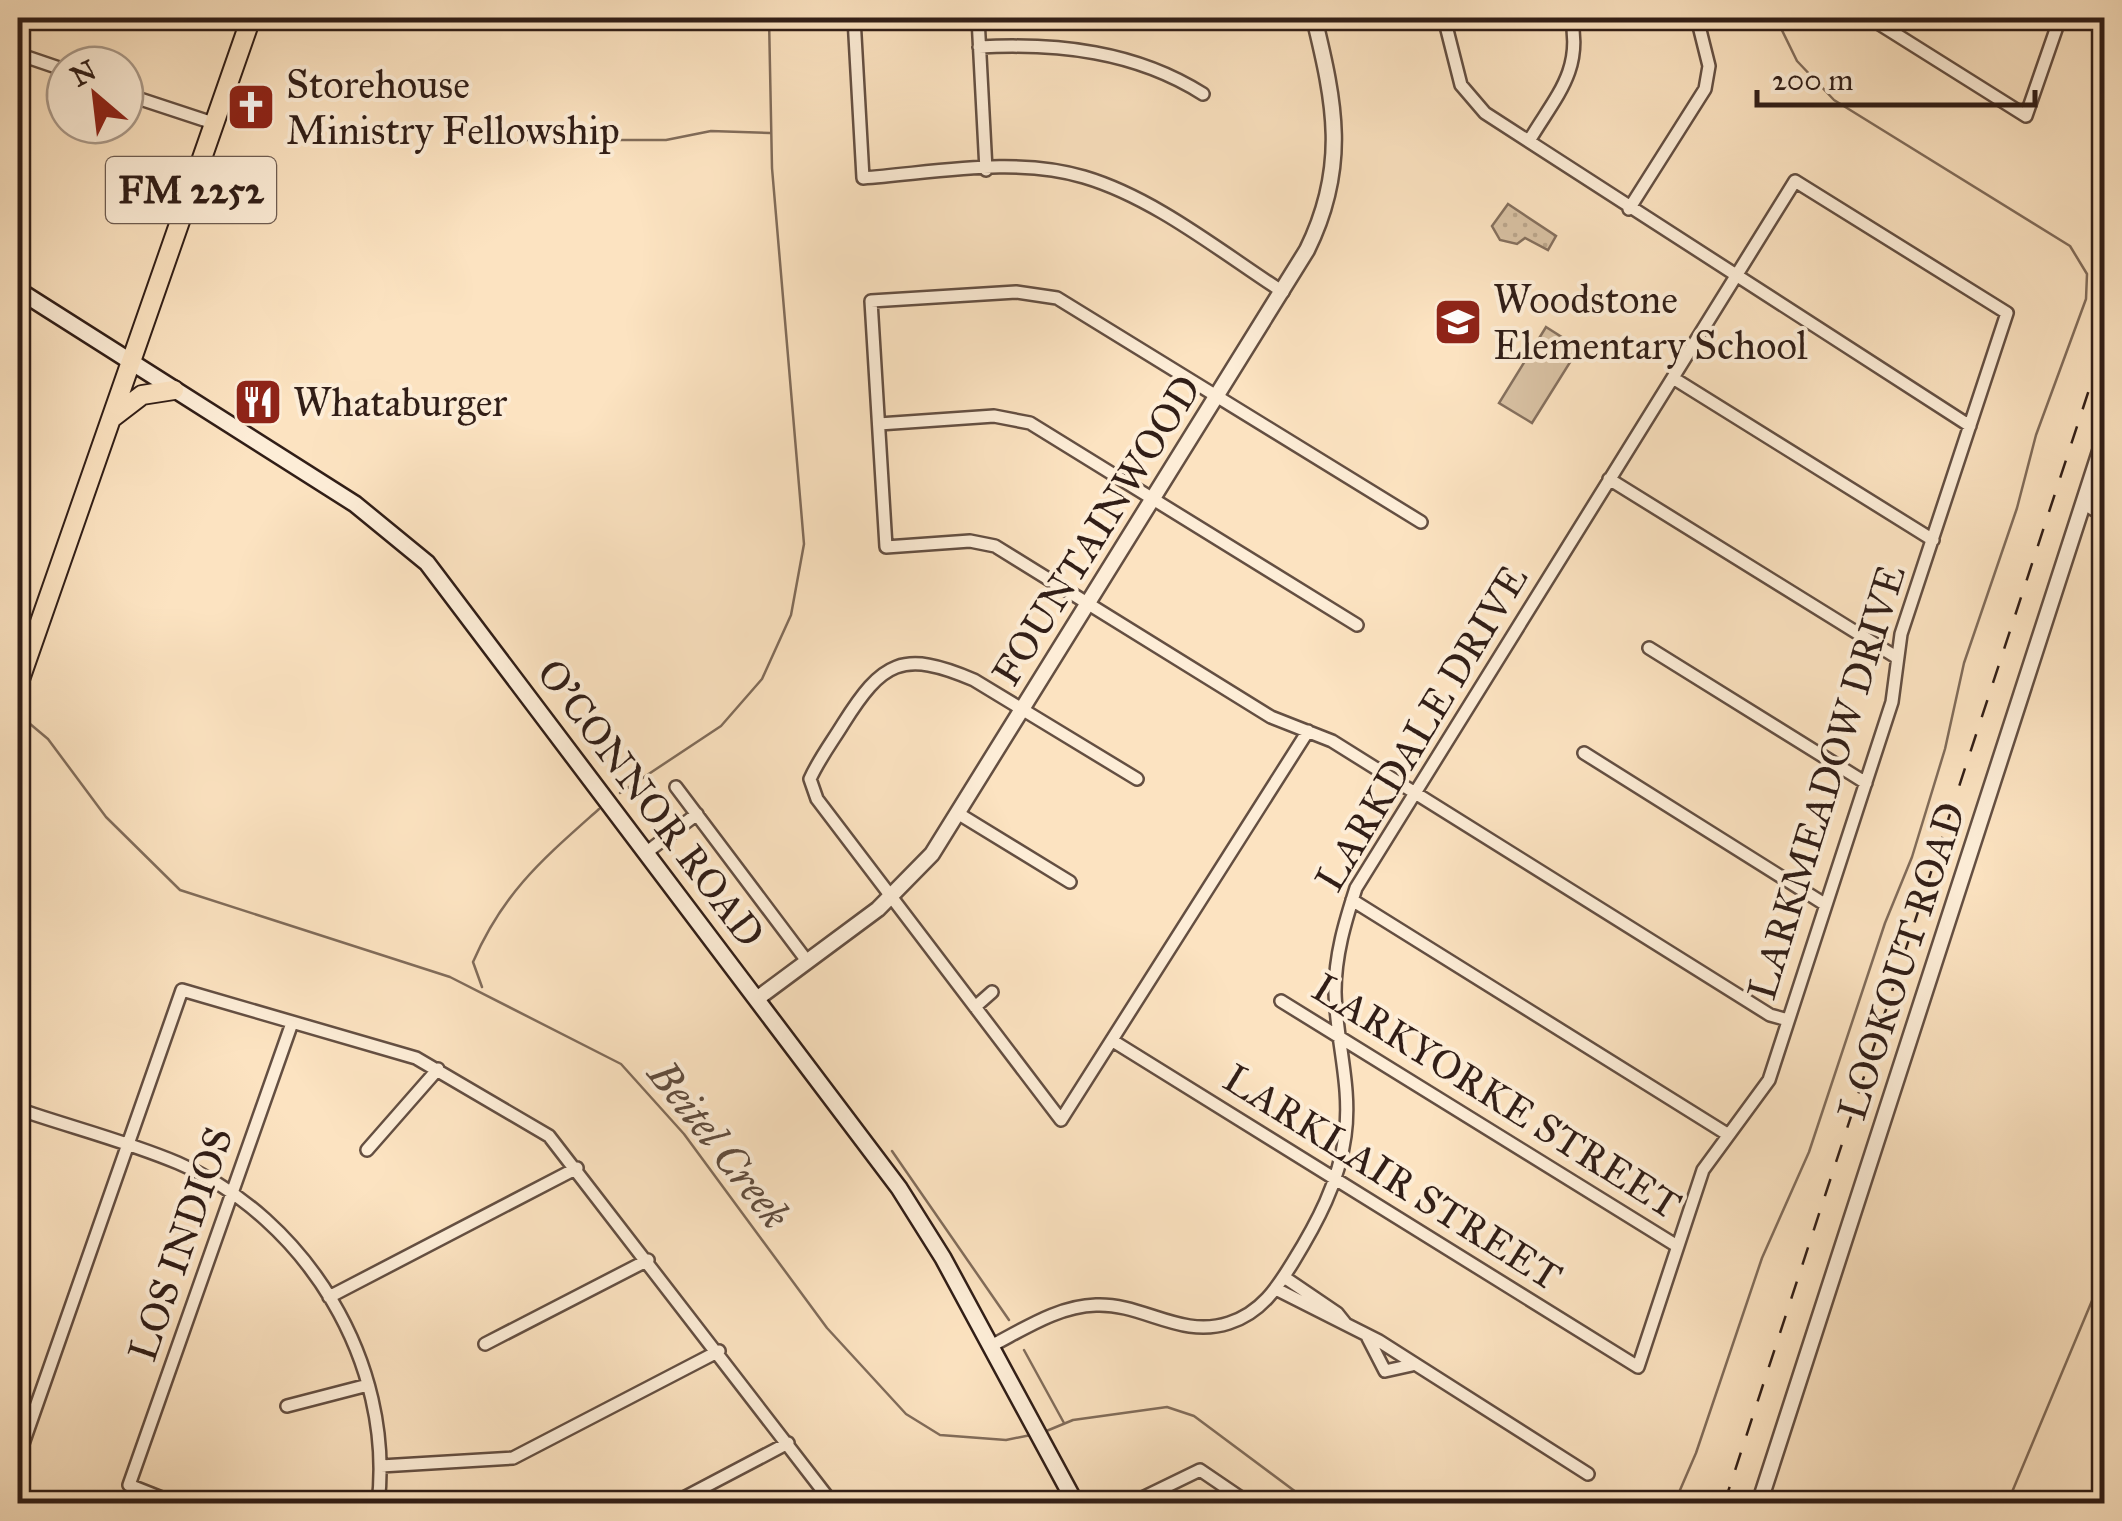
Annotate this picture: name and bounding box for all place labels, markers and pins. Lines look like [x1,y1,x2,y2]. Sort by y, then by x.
place label: Storehouse Ministry Fellowship [286,60,620,155]
church icon: Storehouse Ministry Fellowship [225,81,277,133]
place label: Woodstone Elementary School [1493,275,1808,370]
school or university icon: Woodstone Elementary School [1432,296,1484,348]
restaurant icon: Whataburger [232,376,284,428]
place label: Whataburger [293,378,507,427]

